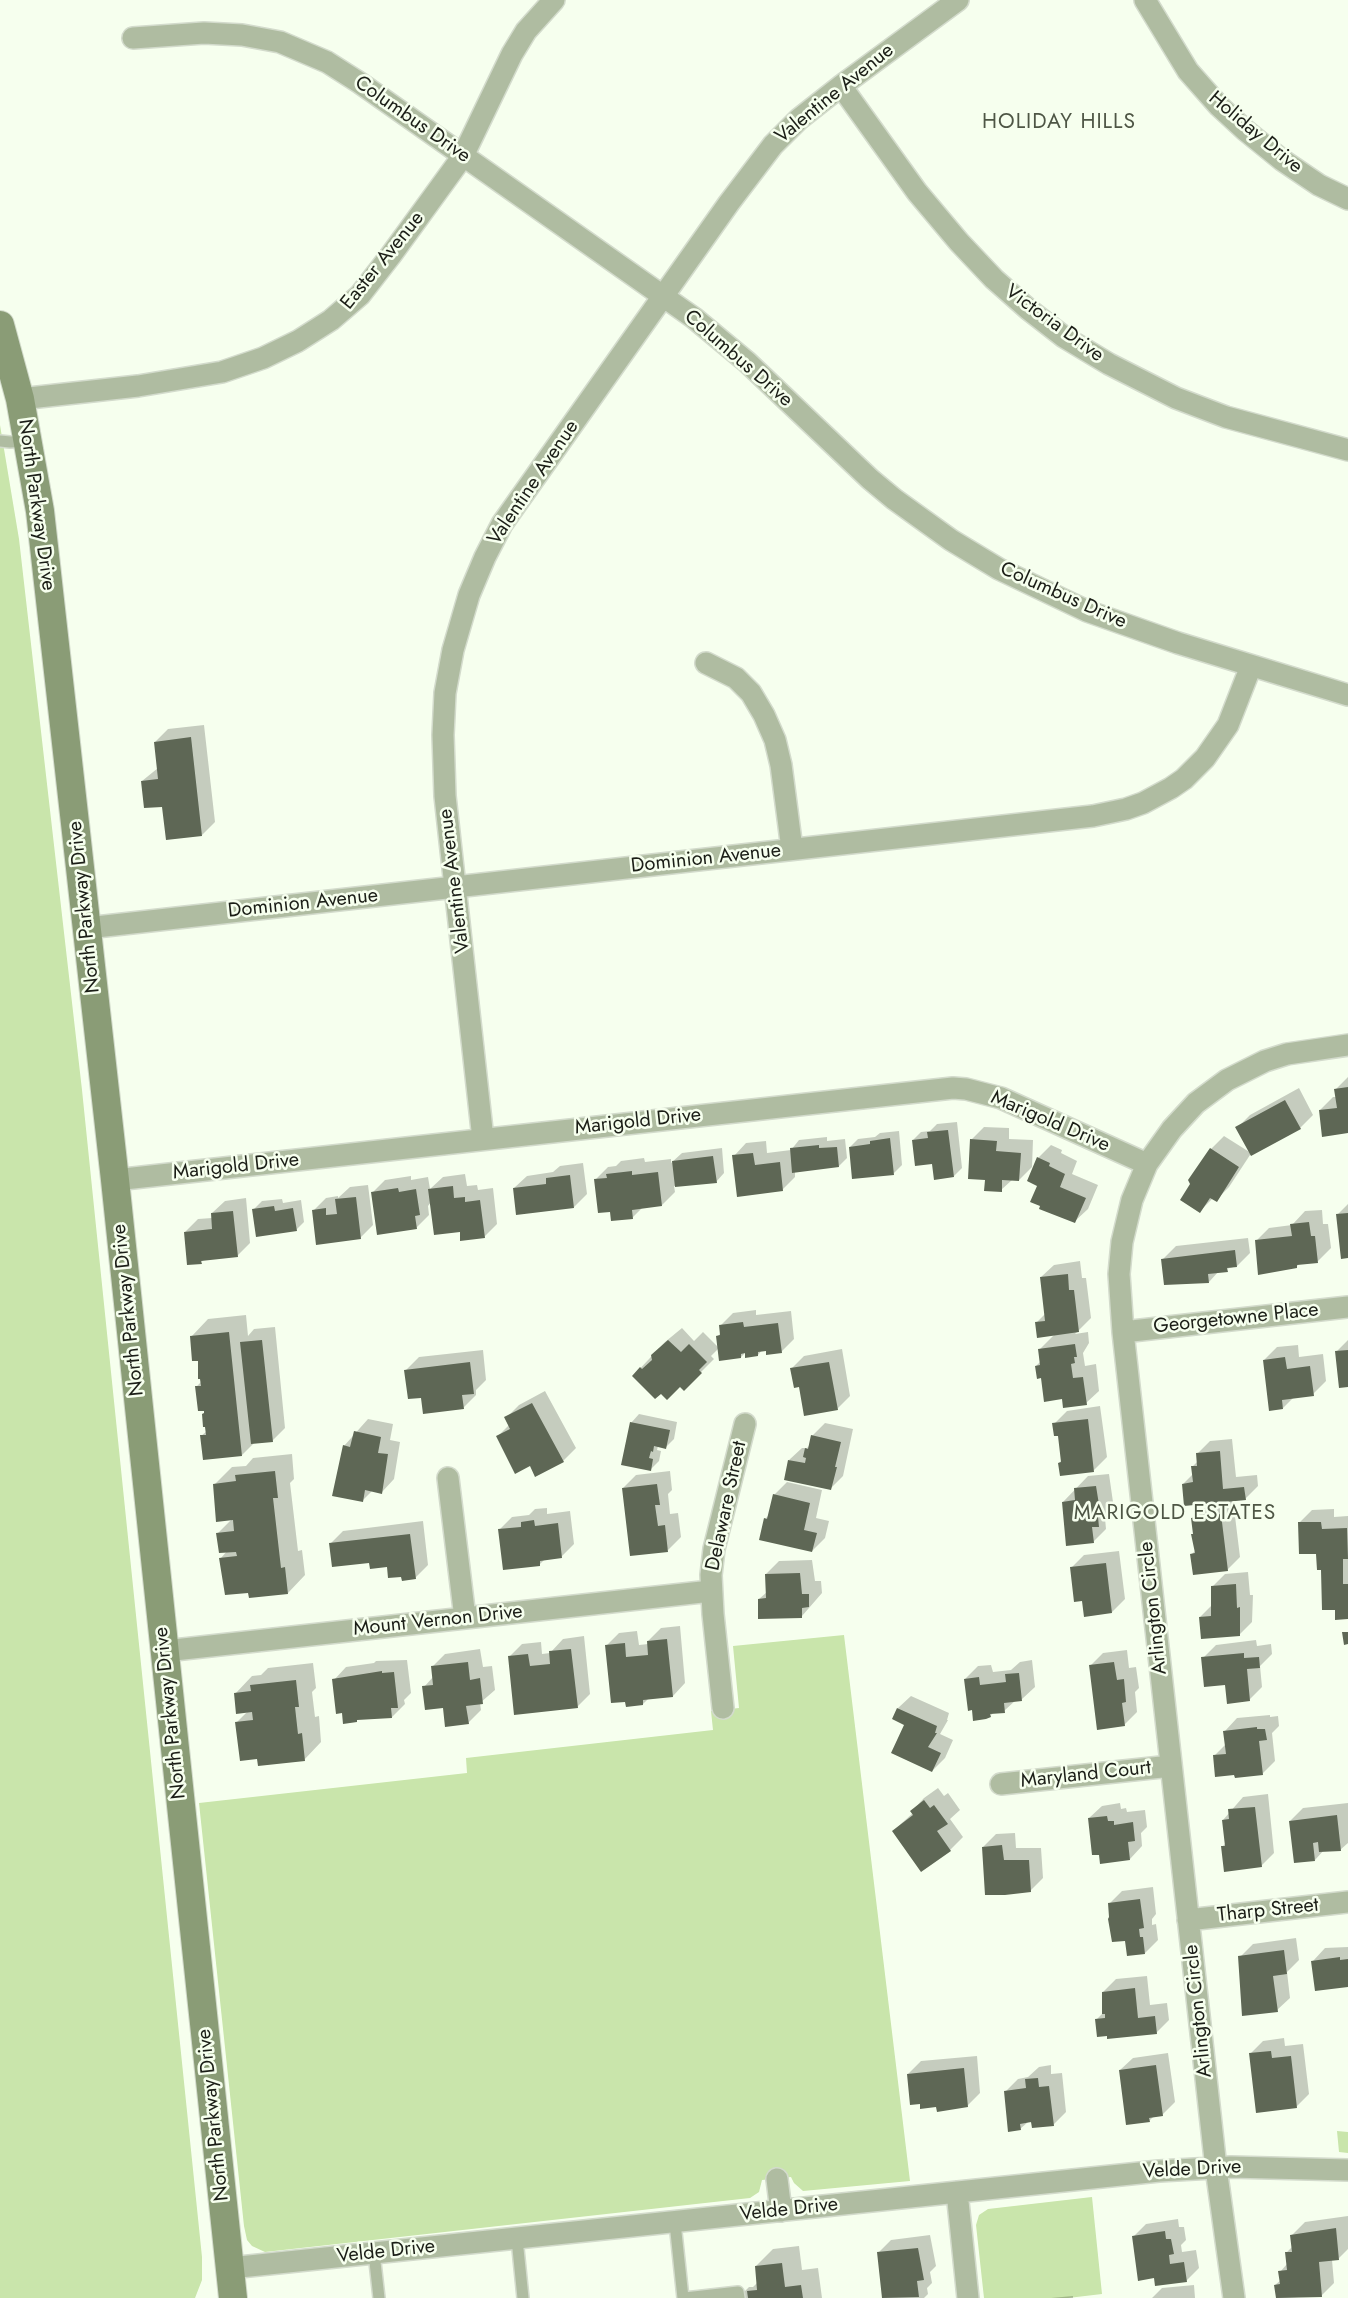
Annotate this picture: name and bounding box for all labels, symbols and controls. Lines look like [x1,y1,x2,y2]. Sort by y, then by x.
street label: Valentine Avenue [771,39,899,149]
street label: Columbus Drive [350,71,474,169]
street label: Holiday Drive [1203,87,1307,179]
district label: HOLIDAY HILLS [980,110,1138,136]
street label: Easter Avenue [336,207,430,315]
street label: Victoria Drive [1000,280,1108,368]
street label: Columbus Drive [679,305,797,413]
street label: Valentine Avenue [483,416,585,550]
street label: North Parkway Drive [12,418,60,592]
street label: Columbus Drive [996,557,1130,635]
street label: Valentine Avenue [434,807,476,955]
street label: North Parkway Drive [64,820,106,994]
street label: Dominion Avenue [630,839,782,879]
street label: Dominion Avenue [227,884,379,924]
street label: Marigold Drive [987,1086,1113,1158]
street label: Marigold Drive [574,1103,702,1141]
street label: Marigold Drive [172,1148,300,1186]
street label: North Parkway Drive [108,1223,150,1397]
street label: Georgetowne Place [1152,1298,1320,1340]
street label: Delaware Street [702,1439,752,1573]
district label: MARIGOLD ESTATES [1072,1501,1278,1527]
street label: Arlington Circle [1135,1540,1173,1676]
street label: Mount Vernon Drive [352,1600,524,1642]
street label: North Parkway Drive [150,1626,192,1800]
street label: Maryland Court [1020,1756,1152,1794]
street label: Tharp Street [1216,1894,1320,1928]
street label: Arlington Circle [1180,1943,1218,2079]
street label: North Parkway Drive [193,2028,235,2202]
street label: Velde Drive [1142,2155,1242,2185]
street label: Velde Drive [739,2193,839,2227]
street label: Velde Drive [336,2235,436,2269]

